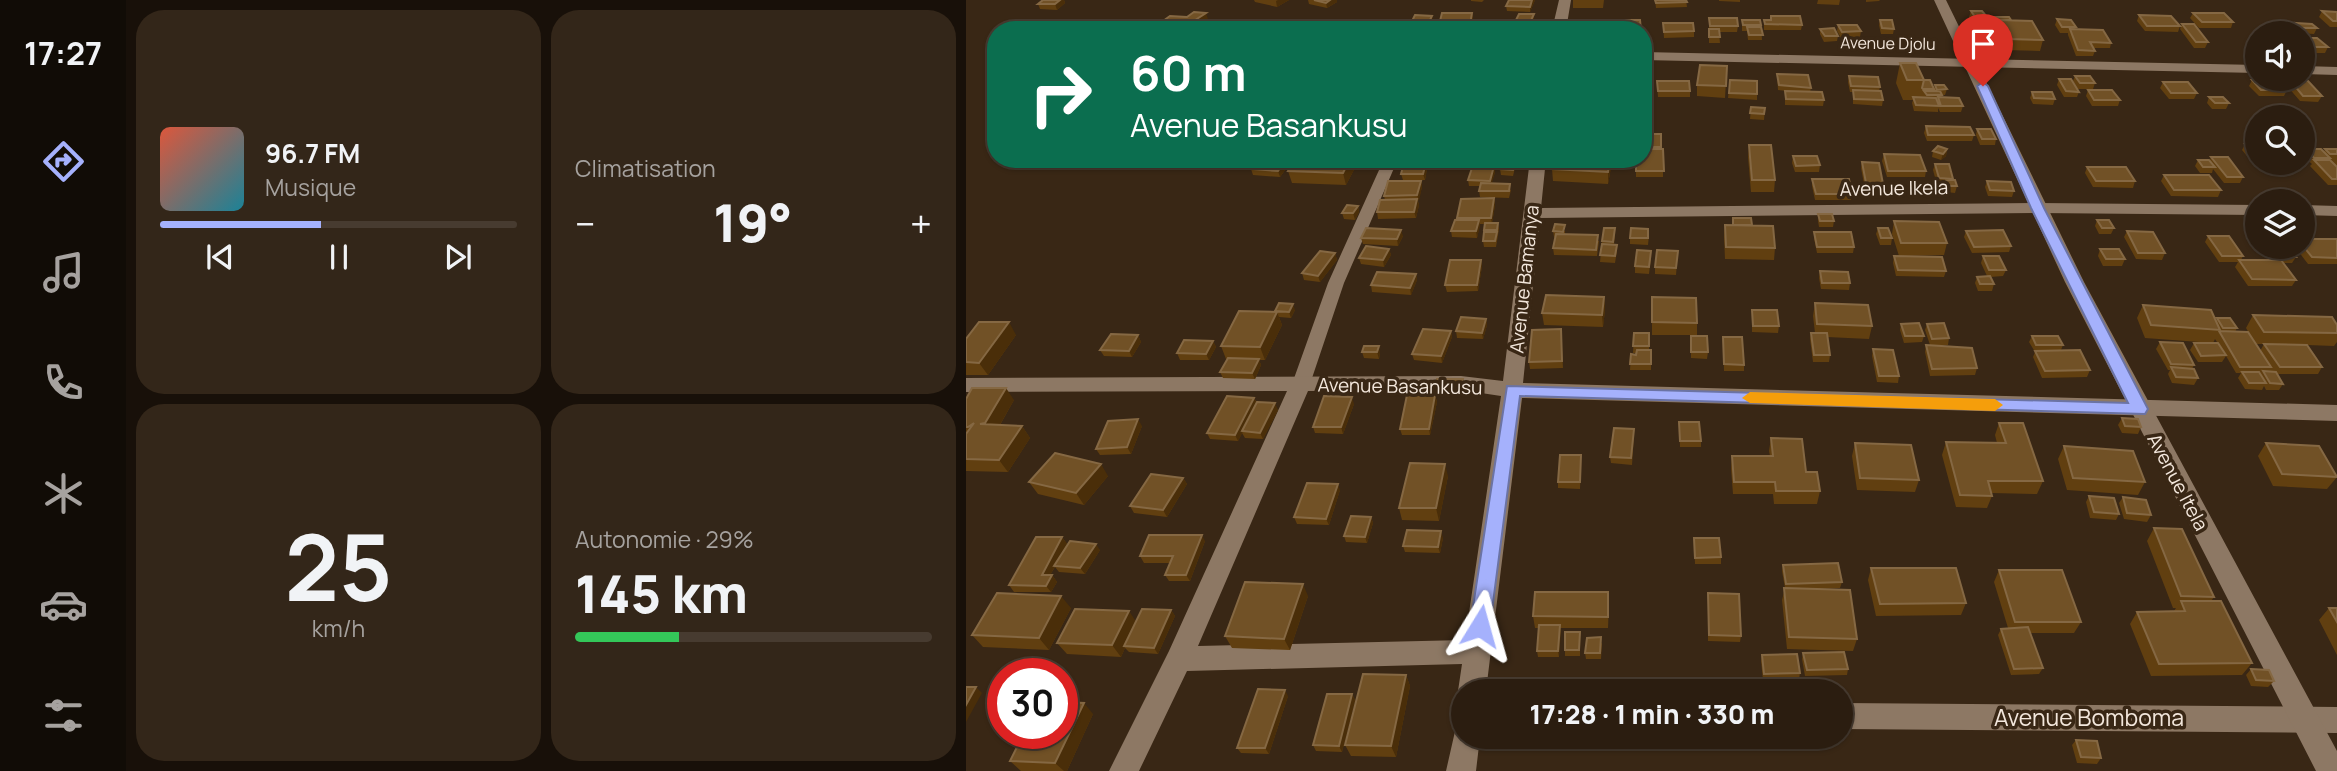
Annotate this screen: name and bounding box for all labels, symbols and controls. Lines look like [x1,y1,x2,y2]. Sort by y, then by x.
pin [1953,14,2013,86]
map controls [2245,21,2315,259]
button: sound [2245,21,2315,91]
icon: arrive [1964,25,2002,63]
text: 17:27 [24,31,102,75]
street label: Avenue Djolu [1840,31,1936,55]
text: 60 m [1130,39,1247,106]
icon: right [1015,49,1106,140]
text: Avenue Basankusu [1130,103,1408,147]
button: search [2245,105,2315,175]
text: 96.7 FM [265,135,360,171]
icon: directions [39,137,88,186]
text: Climatisation [575,152,716,184]
text: Musique [265,171,356,203]
street label: Avenue Ikela [1839,174,1949,202]
text: 19° [713,187,792,258]
button: layers [2245,189,2315,259]
text: − [575,197,596,249]
text: + [910,197,932,249]
street label: Avenue Bamanya [1503,204,1545,354]
icon: previous [201,238,239,276]
icon: pause [320,238,358,276]
icon: next [439,238,477,276]
icon: music [39,248,88,297]
icon: phone [39,358,88,407]
street label: Avenue Basankusu [1317,372,1483,400]
street label: Avenue Itela [2141,429,2215,535]
icon: climate [39,469,88,518]
text: 25 [285,504,392,628]
text: Autonomie · 29% [575,523,754,555]
text: 145 km [575,558,748,629]
icon: car [39,580,88,629]
position arrow [1443,589,1517,663]
text: km/h [312,612,365,644]
speed limit sign: 30 [987,658,1078,749]
icon: filters [39,691,88,740]
text: 17:28 · 1 min · 330 m [1530,696,1774,732]
street label: Avenue Bomboma [1994,701,2184,733]

